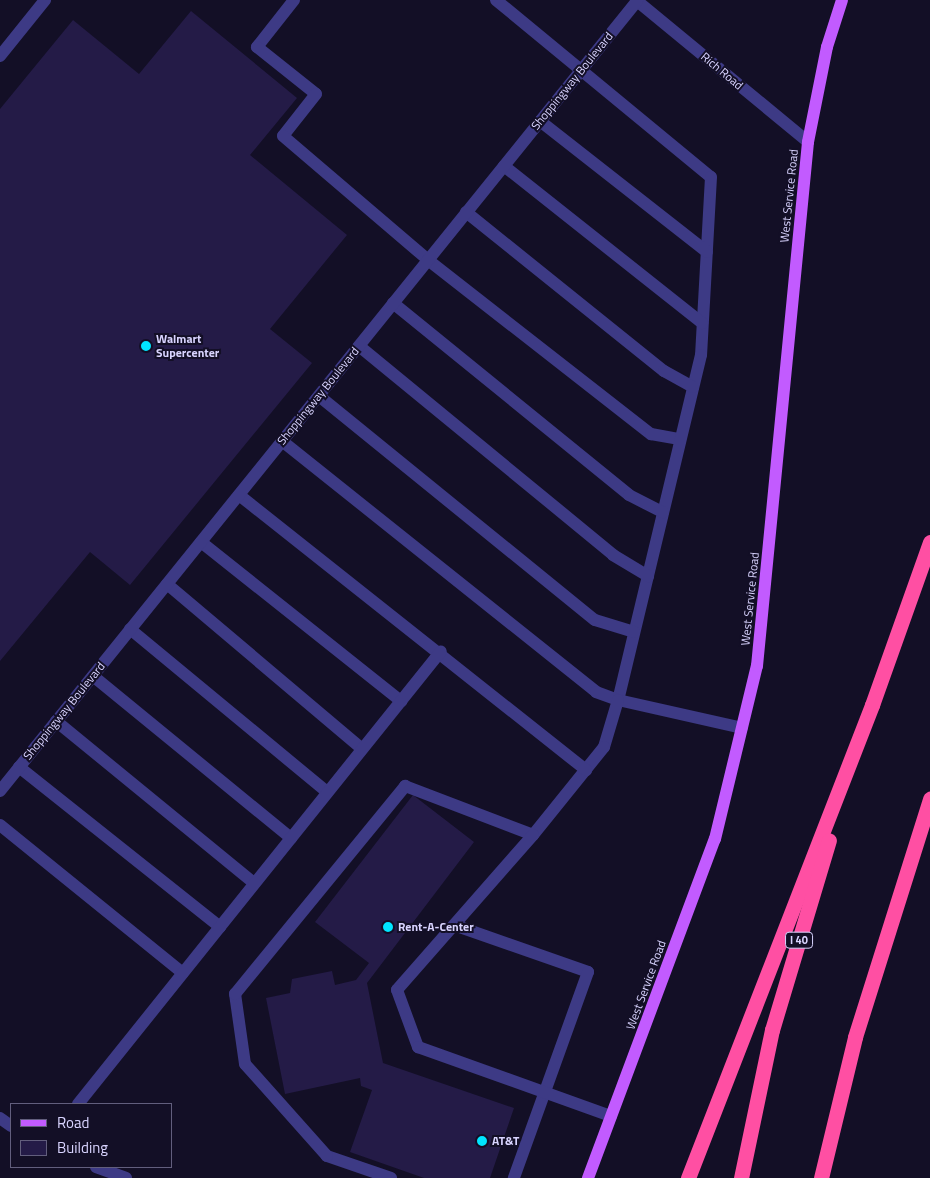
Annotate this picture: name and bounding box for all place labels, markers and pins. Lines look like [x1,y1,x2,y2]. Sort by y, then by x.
place label: Walmart Supercenter [156,332,219,360]
marker: Walmart Supercenter [140,340,152,352]
place label: Rent-A-Center [398,920,474,934]
marker: Rent-A-Center [382,921,394,933]
place label: AT&T [492,1134,519,1148]
marker: AT&T [476,1135,488,1147]

